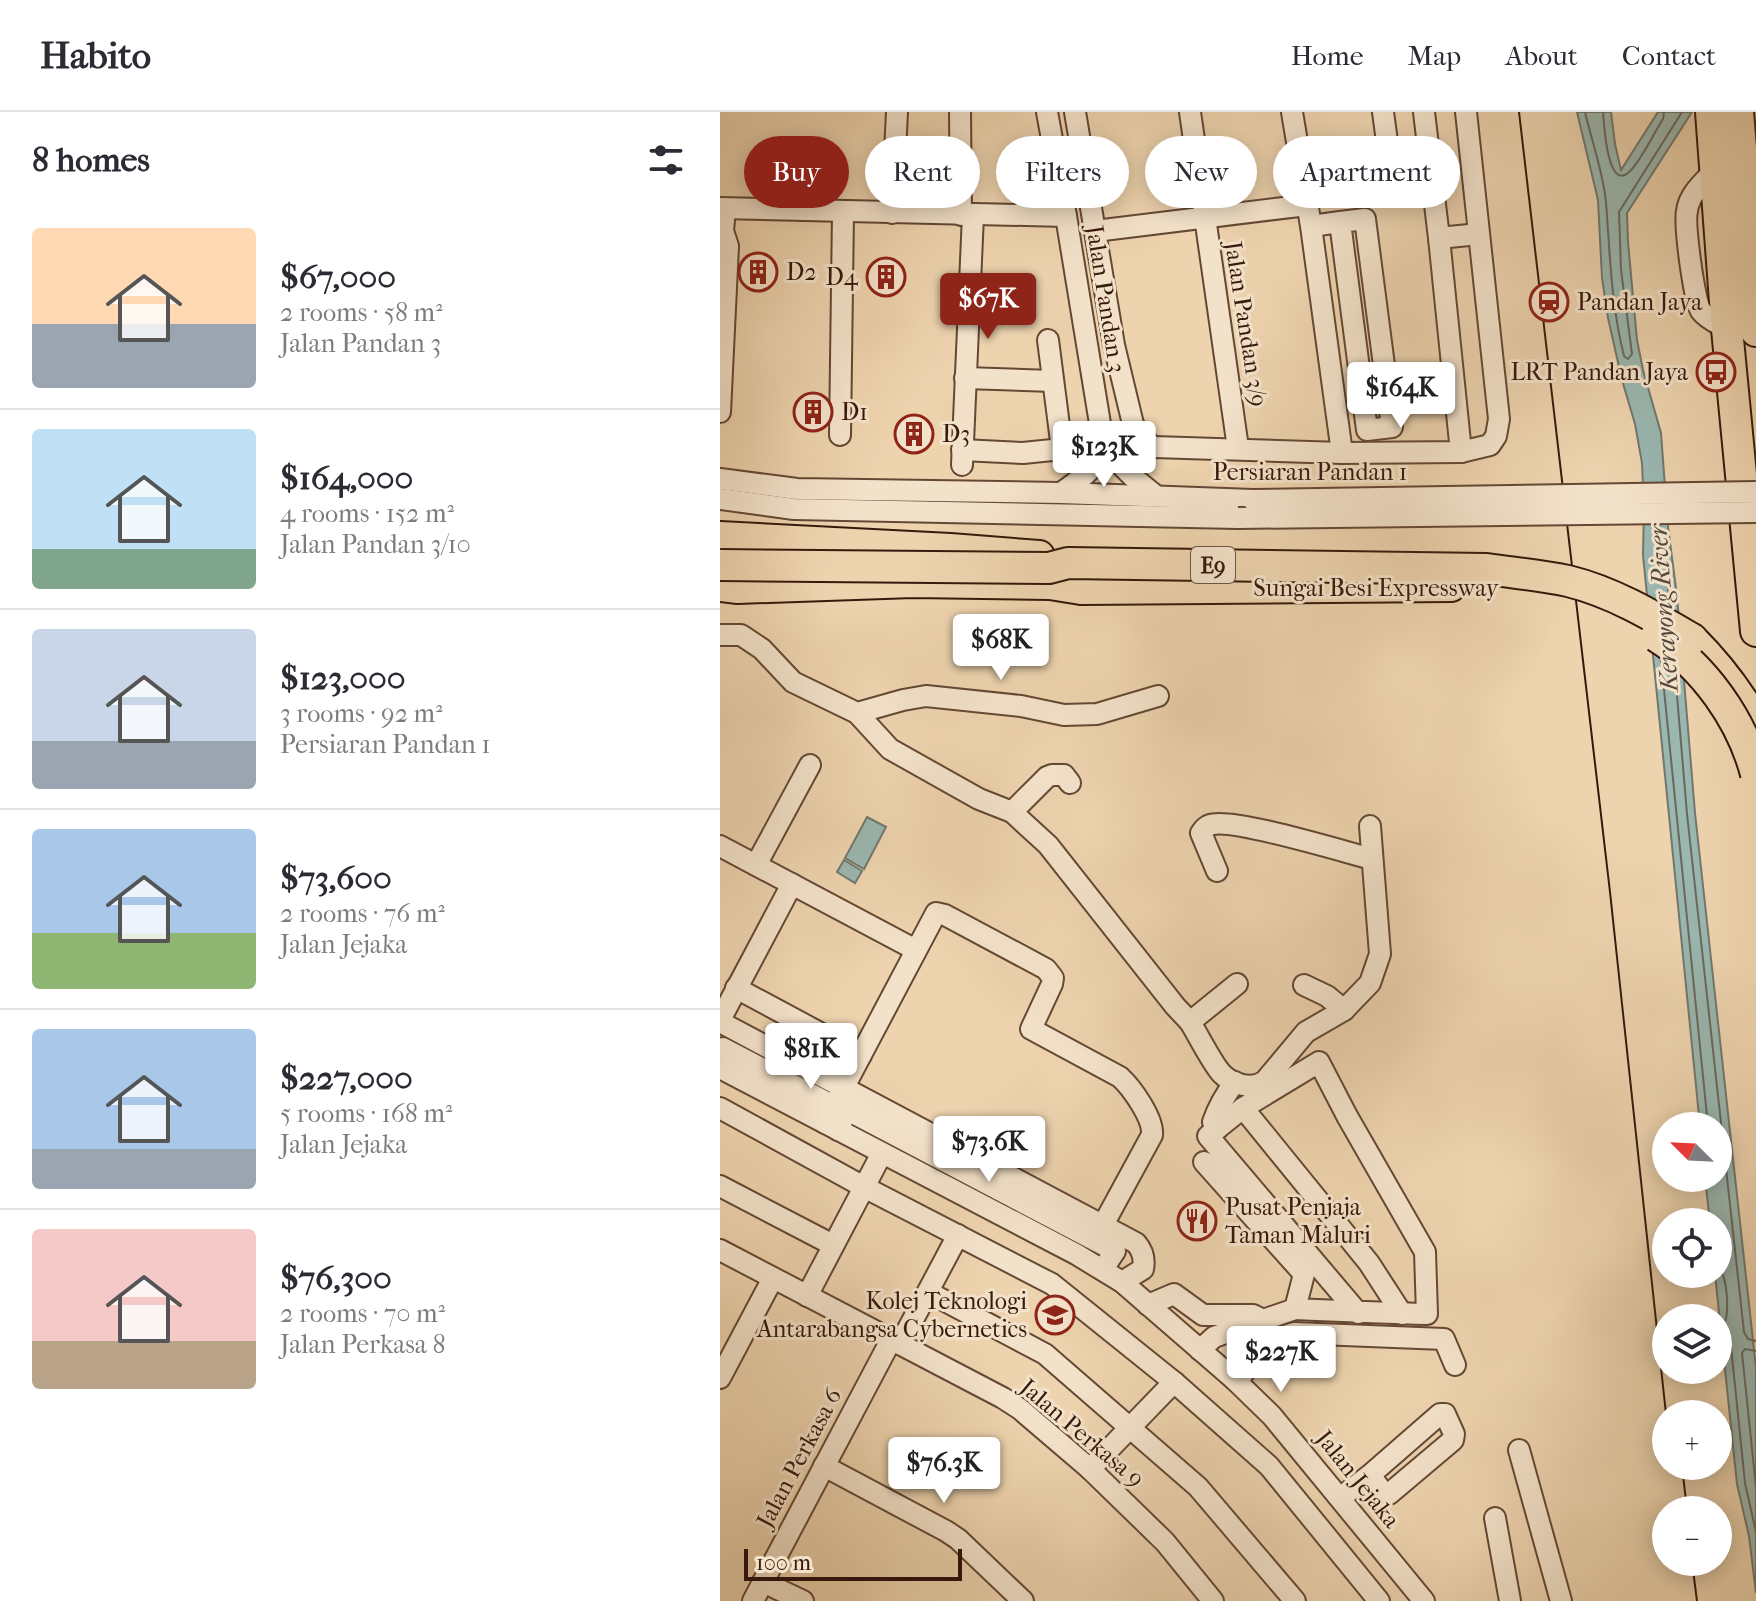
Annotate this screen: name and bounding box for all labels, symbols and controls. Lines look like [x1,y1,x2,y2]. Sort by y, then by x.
text: Habito [40,33,151,78]
text: Home [1291,39,1364,72]
text: Map [1408,39,1461,72]
text: About [1505,39,1578,72]
text: Contact [1622,39,1716,72]
chip: Buy [744,136,849,208]
chip: Rent [865,136,980,208]
chip: Filters [996,136,1129,208]
chip: New [1145,136,1257,208]
chip: Apartment [1273,136,1460,208]
icon: filters [644,138,688,182]
text: 8 homes [32,140,150,180]
street label: Jalan Pandan 3 [1080,221,1131,375]
street label: Jalan Pandan 3/9 [1219,237,1273,409]
building icon: D2 [737,251,779,293]
building icon: D4 [865,256,907,298]
text: $67,000 [280,257,396,297]
place label: D2 [786,258,817,286]
icon: home [96,260,192,356]
place label: D4 [826,263,859,291]
pin: $67K [941,273,1035,341]
station icon: Pandan Jaya [1528,281,1570,323]
text: $67K [958,283,1018,314]
place label: Pandan Jaya [1577,288,1703,316]
text: 2 rooms · 58 m² [280,297,443,328]
text: Jalan Pandan 3 [280,328,441,359]
bus stop icon: LRT Pandan Jaya [1695,351,1737,393]
place label: LRT Pandan Jaya [1510,358,1689,386]
pin: $164K [1345,362,1457,430]
text: $164K [1365,372,1437,403]
building icon: D1 [792,391,834,433]
place label: D1 [841,398,868,426]
building icon: D3 [893,413,935,455]
place label: D3 [942,420,970,448]
pin: $123K [1048,421,1160,489]
text: $123K [1071,431,1137,462]
text: $164,000 [280,458,413,498]
street label: Persiaran Pandan 1 [1213,458,1407,486]
icon: home [96,461,192,557]
text: 4 rooms · 152 m² [280,498,454,529]
water label: Kerayong River [1642,521,1685,695]
text: Jalan Pandan 3/10 [280,529,471,560]
road number: E9 [1191,547,1235,583]
street label: Sungai Besi Expressway [1253,574,1500,602]
pin: $68K [954,614,1048,682]
text: $68K [971,624,1031,655]
text: $123,000 [280,658,406,698]
icon: home [96,661,192,757]
text: 3 rooms · 92 m² [280,698,443,729]
text: Persiaran Pandan 1 [280,729,491,760]
text: $73,600 [280,858,392,898]
icon: home [96,861,192,957]
text: 2 rooms · 76 m² [280,898,445,929]
text: Jalan Jejaka [280,929,407,960]
pin: $81K [764,1023,858,1091]
text: $81K [783,1033,839,1064]
text: $227,000 [280,1058,413,1098]
icon: home [96,1061,192,1157]
text: 5 rooms · 168 m² [280,1098,452,1129]
north arrow [1652,1112,1732,1192]
map controls [1652,1112,1732,1576]
pin: $73.6K [924,1116,1054,1184]
text: $73.6K [951,1126,1027,1157]
text: Jalan Jejaka [280,1129,407,1160]
place label: Pusat Penjaja Taman Maluri [1225,1193,1371,1249]
restaurant icon: Pusat Penjaja Taman Maluri [1176,1200,1218,1242]
button: locate [1652,1208,1732,1288]
text: $76,300 [280,1258,392,1298]
icon: home [96,1261,192,1357]
place label: Kolej Teknologi Antarabangsa Cybernetics [756,1287,1027,1343]
school or university icon: Kolej Teknologi Antarabangsa Cybernetics [1034,1294,1076,1336]
text: 2 rooms · 70 m² [280,1298,445,1329]
button: layers [1652,1304,1732,1384]
pin: $227K [1225,1326,1337,1394]
text: Jalan Perkasa 8 [280,1329,446,1360]
text: $227K [1245,1336,1317,1367]
street label: Jalan Perkasa 9 [1013,1372,1150,1493]
street label: Jalan Perkasa 6 [750,1383,848,1534]
button: + [1652,1400,1732,1480]
street label: Jalan Jejaka [1309,1423,1406,1534]
pin: $76.3K [879,1437,1009,1505]
text: $76.3K [906,1447,982,1478]
button: − [1652,1496,1732,1576]
scale bar [744,1545,962,1581]
text: 100 m [756,1550,811,1576]

